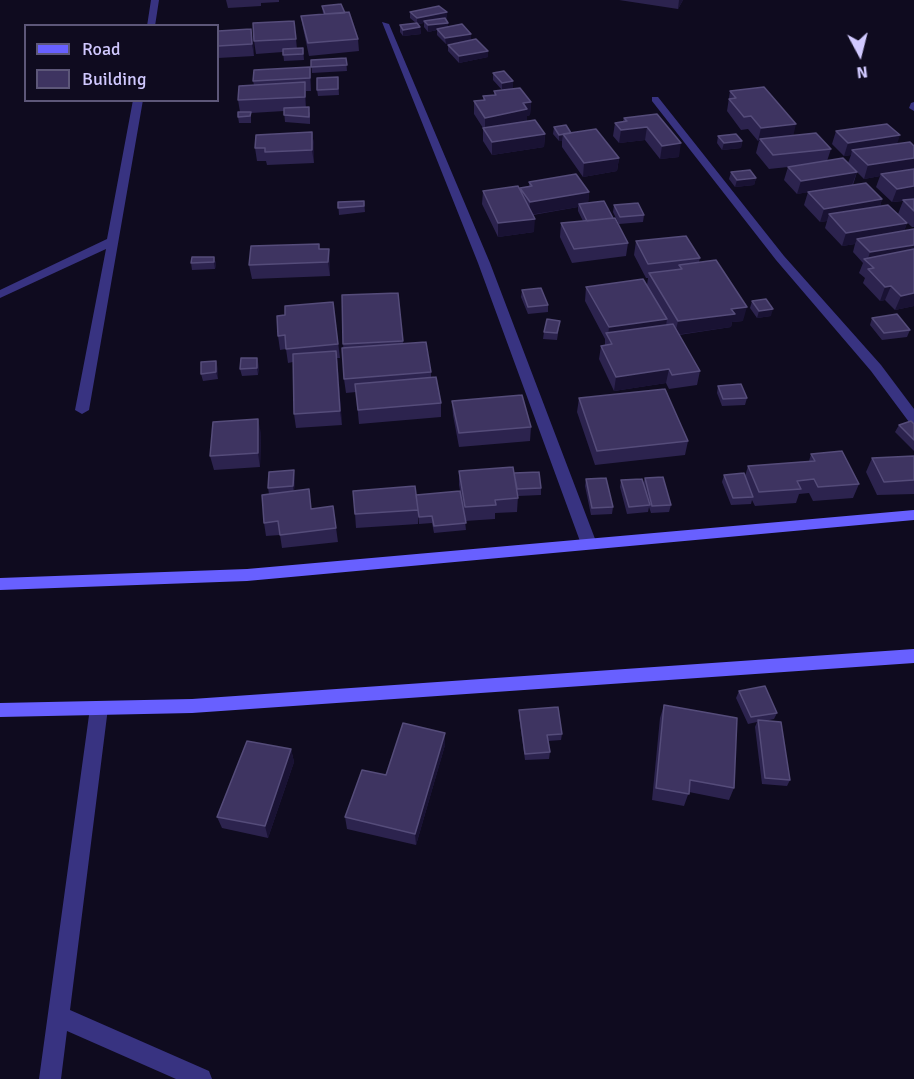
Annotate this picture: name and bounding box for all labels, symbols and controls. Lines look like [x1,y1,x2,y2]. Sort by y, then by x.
legend [24,24,219,102]
north arrow [830,24,890,84]
text: Road [82,38,121,60]
text: N [855,61,869,82]
text: Building [82,68,146,90]

